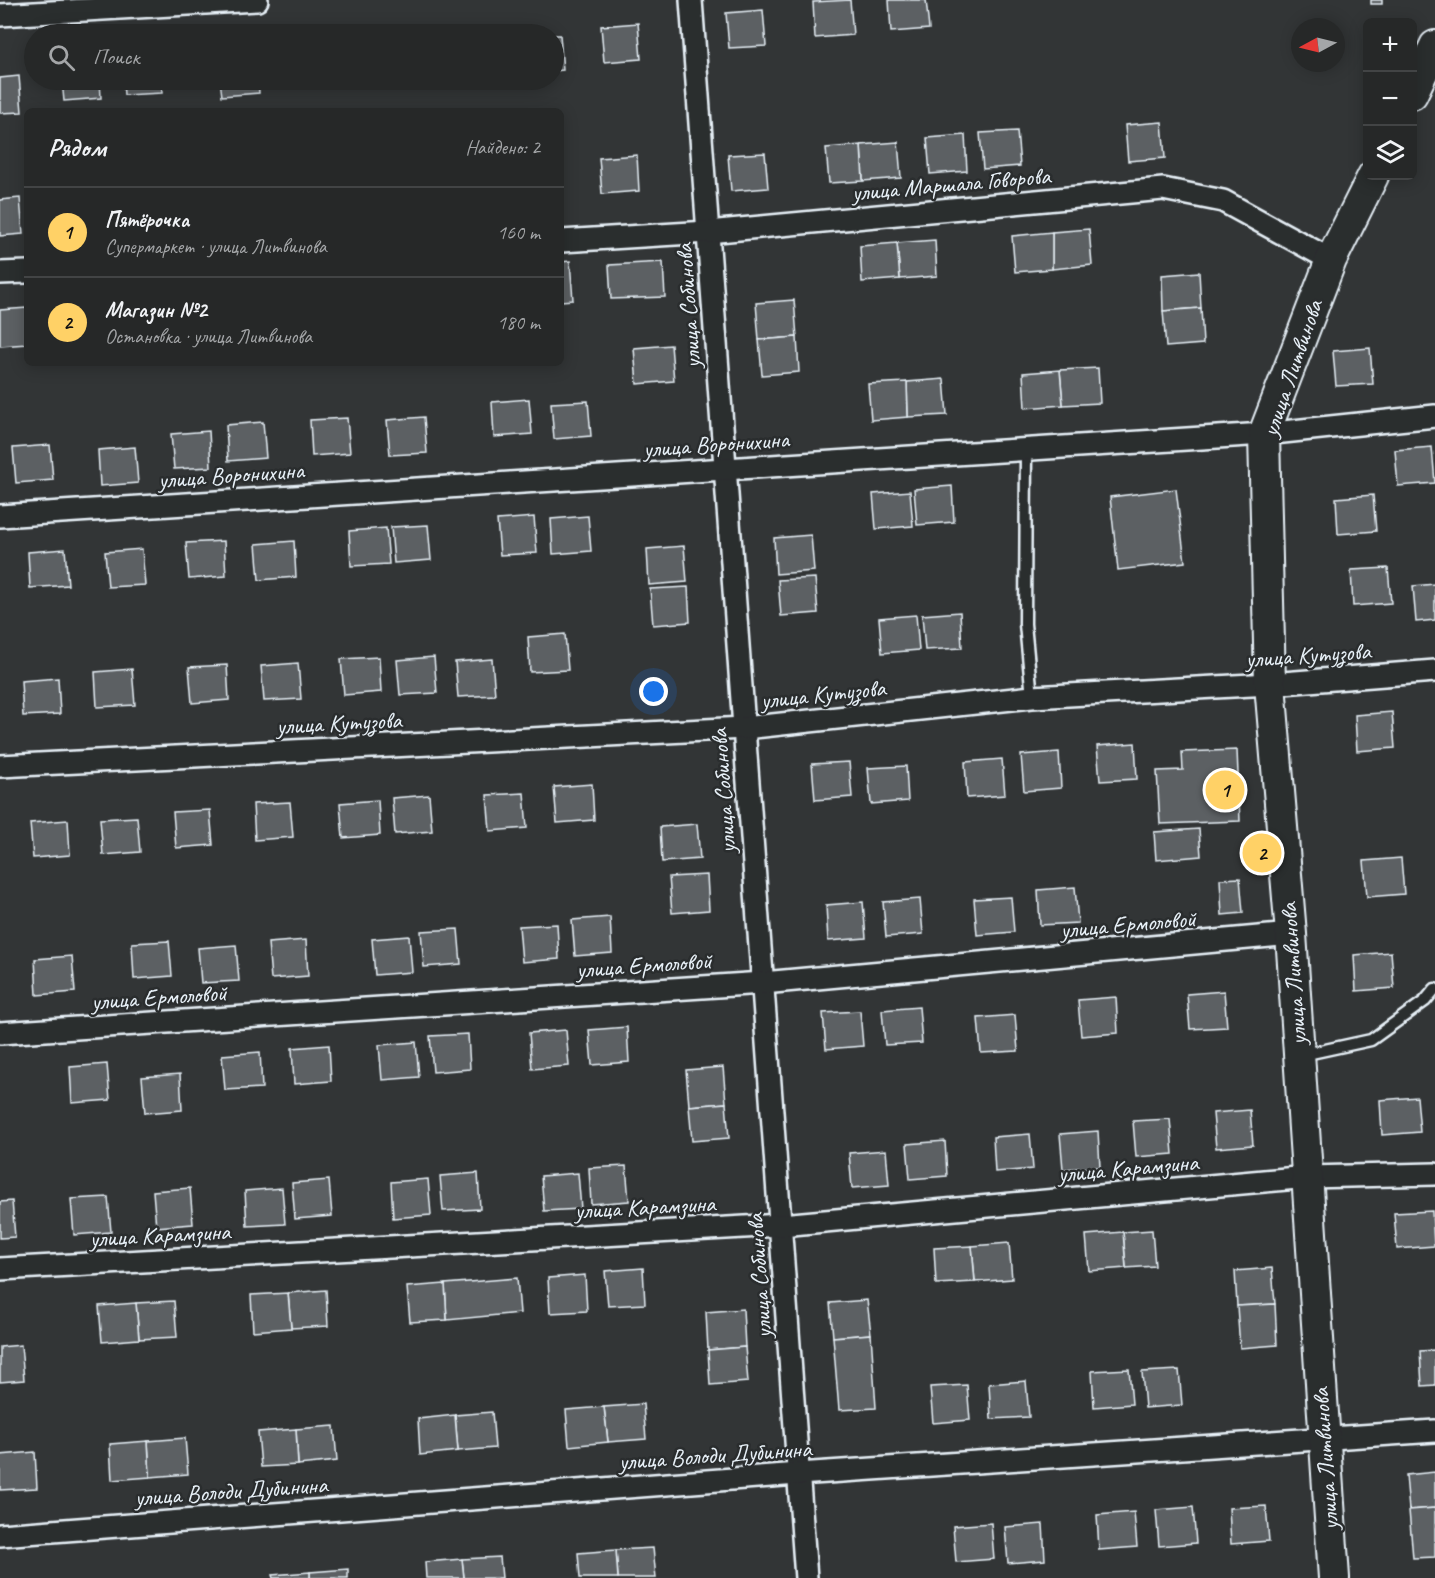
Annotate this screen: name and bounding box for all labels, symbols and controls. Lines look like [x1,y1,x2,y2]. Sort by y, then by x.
north arrow [1291,18,1345,72]
map controls [1363,18,1417,180]
button: + [1363,18,1417,72]
search box [24,24,564,90]
icon: search [45,41,78,74]
text: Поиск [93,43,139,71]
button: − [1363,72,1417,126]
button: layers [1363,126,1417,180]
text: Рядом [48,131,106,164]
text: Найдено: 2 [465,135,540,160]
street label: улица Маршала Говорова [849,160,1053,208]
text: Пятёрочка [105,206,189,234]
text: 1 [63,220,72,245]
text: 160 m [497,220,540,245]
text: Супермаркет · улица Литвинова [105,234,327,259]
street label: улица Собинова [669,241,707,371]
street label: улица Литвинова [1254,294,1330,442]
text: Магазин №2 [105,296,207,324]
text: 2 [63,310,72,335]
text: 180 m [497,310,540,335]
text: Остановка · улица Литвинова [105,324,312,349]
street label: улица Воронихина [640,424,791,464]
street label: улица Воронихина [155,455,306,495]
street label: улица Кутузова [1242,636,1373,675]
street label: улица Кутузова [757,672,889,717]
your location [639,677,668,706]
street label: улица Кутузова [274,705,404,742]
street label: улица Собинова [704,726,742,856]
pin: 1 [1206,768,1244,812]
pin: 2 [1242,830,1282,876]
street label: улица Литвинова [1273,900,1313,1048]
street label: улица Ермоловой [1057,903,1199,945]
street label: улица Ермоловой [573,945,715,985]
street label: улица Ермоловой [88,977,230,1017]
street label: улица Карамзина [1054,1147,1201,1189]
street label: улица Карамзина [572,1188,718,1226]
street label: улица Собинова [740,1211,778,1341]
street label: улица Карамзина [87,1216,233,1254]
street label: улица Литвинова [1305,1385,1345,1533]
street label: улица Володи Дубинина [616,1433,814,1477]
street label: улица Володи Дубинина [132,1469,330,1513]

